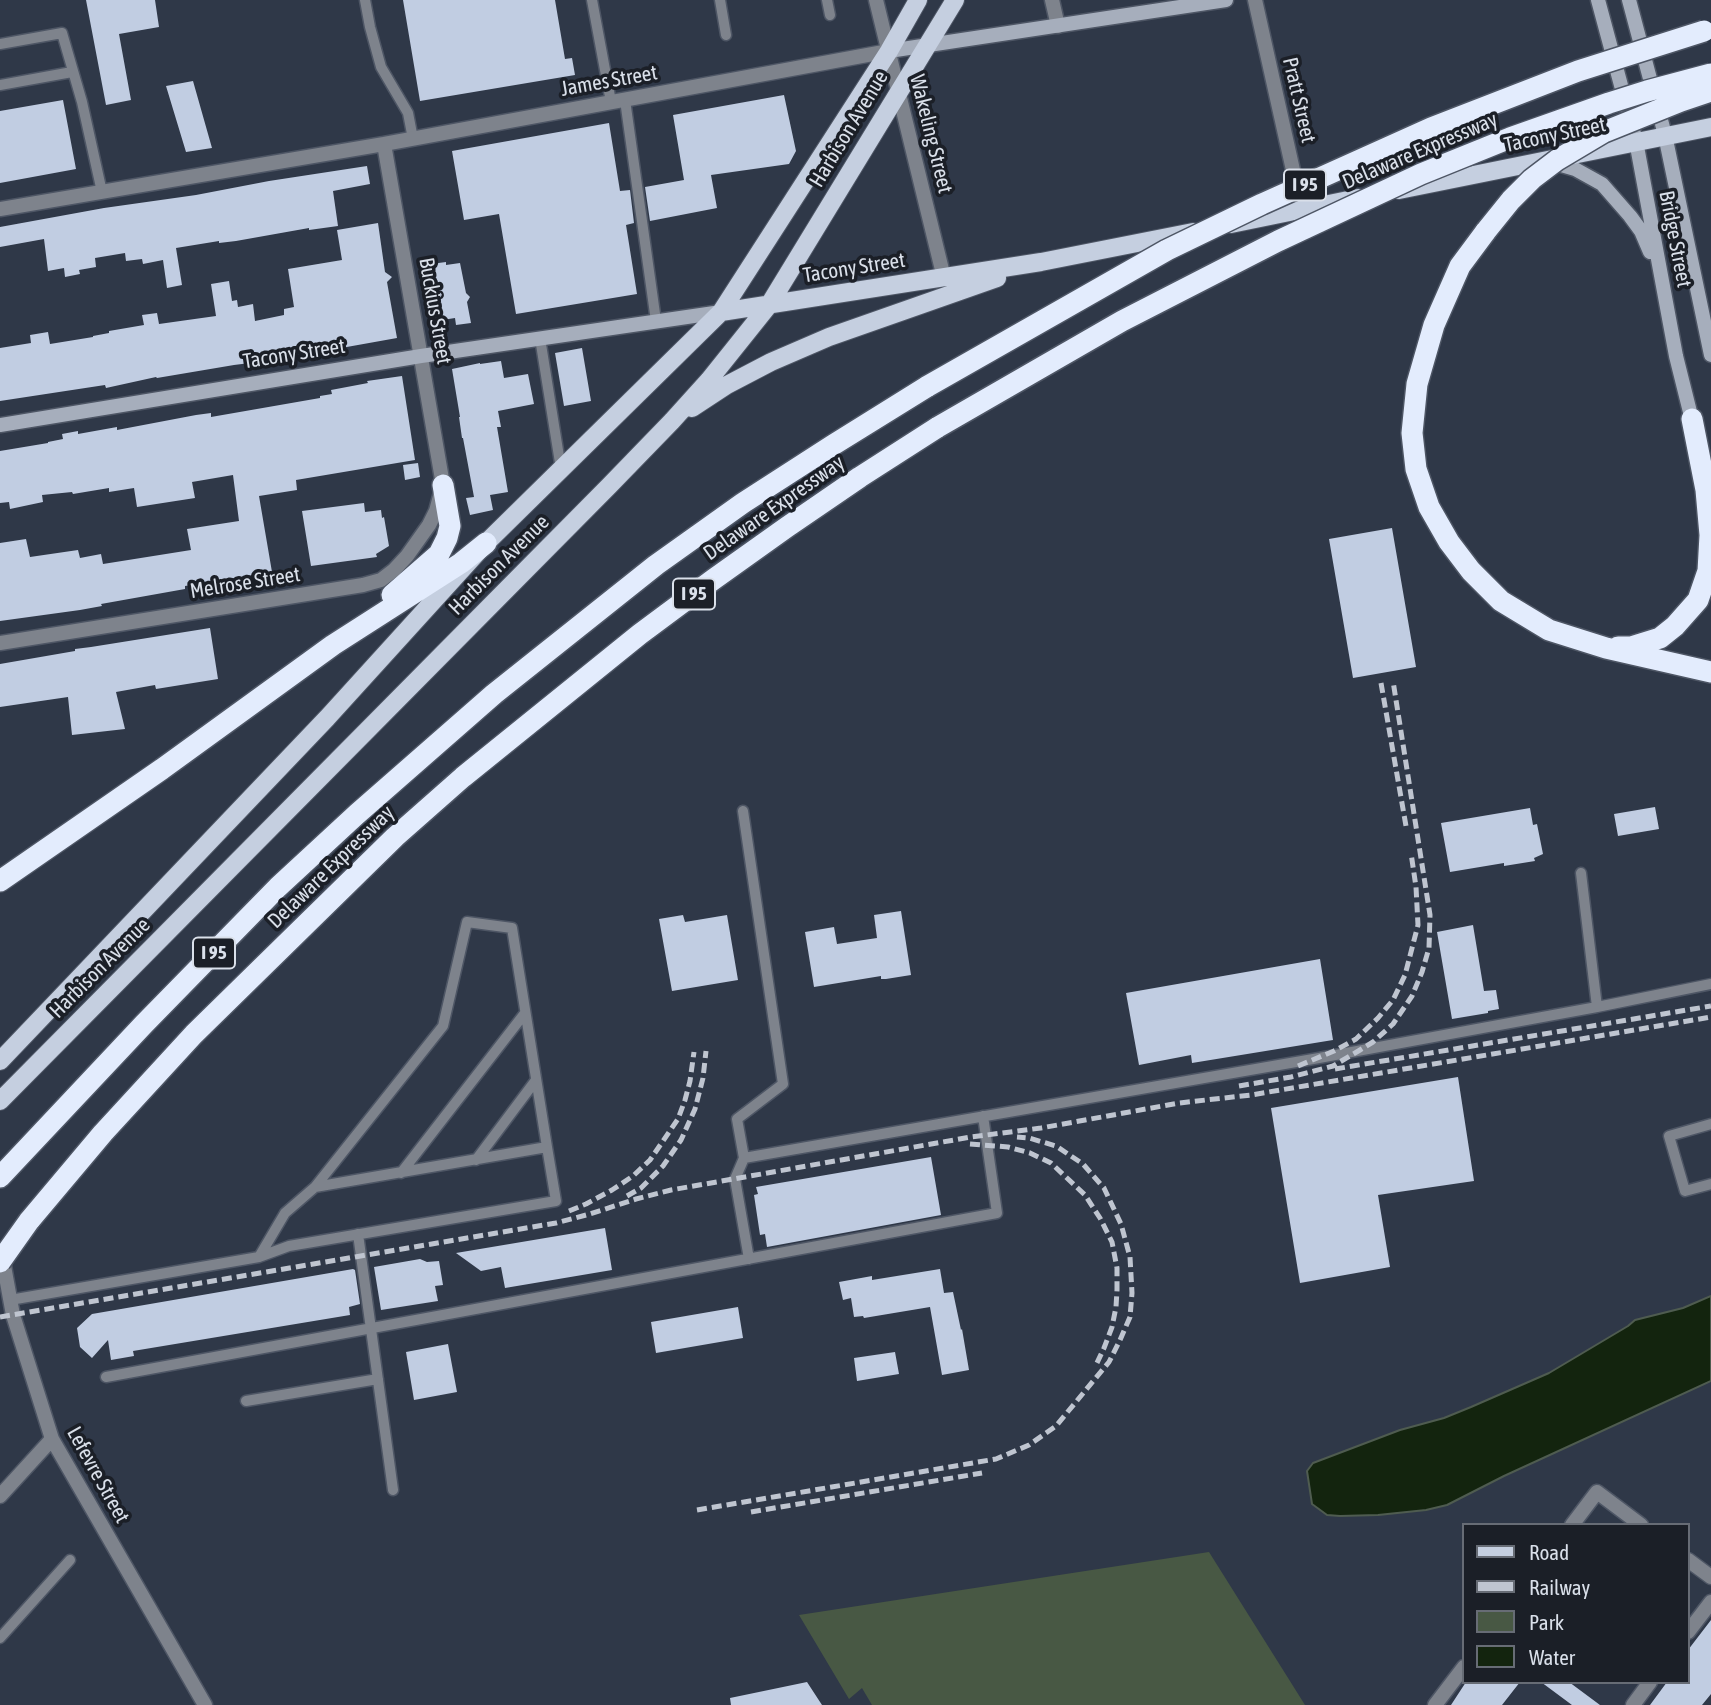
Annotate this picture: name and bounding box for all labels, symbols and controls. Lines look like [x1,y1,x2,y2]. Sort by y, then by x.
street label: Pratt Street [1277,55,1321,145]
street label: James Street [559,60,659,102]
street label: Harbison Avenue [804,66,894,192]
street label: Wakeling Street [904,72,958,196]
street label: Delaware Expressway [1339,107,1501,195]
street label: Tacony Street [1502,112,1608,158]
road number: I 95 [1284,169,1326,200]
street label: Bridge Street [1653,188,1697,290]
street label: Tacony Street [801,248,907,288]
street label: Buckius Street [413,256,457,366]
street label: Tacony Street [241,334,347,374]
street label: Delaware Expressway [699,450,849,566]
street label: Harbison Avenue [444,510,554,620]
street label: Melrose Street [188,562,302,604]
road number: I 95 [673,579,715,610]
street label: Delaware Expressway [263,800,399,934]
street label: Harbison Avenue [45,913,155,1023]
road number: I 95 [193,937,235,968]
street label: Lefevre Street [61,1422,135,1528]
legend [1462,1523,1690,1684]
text: Road [1529,1540,1569,1564]
text: Railway [1529,1575,1590,1599]
text: Park [1529,1610,1564,1634]
text: Water [1529,1645,1575,1669]

